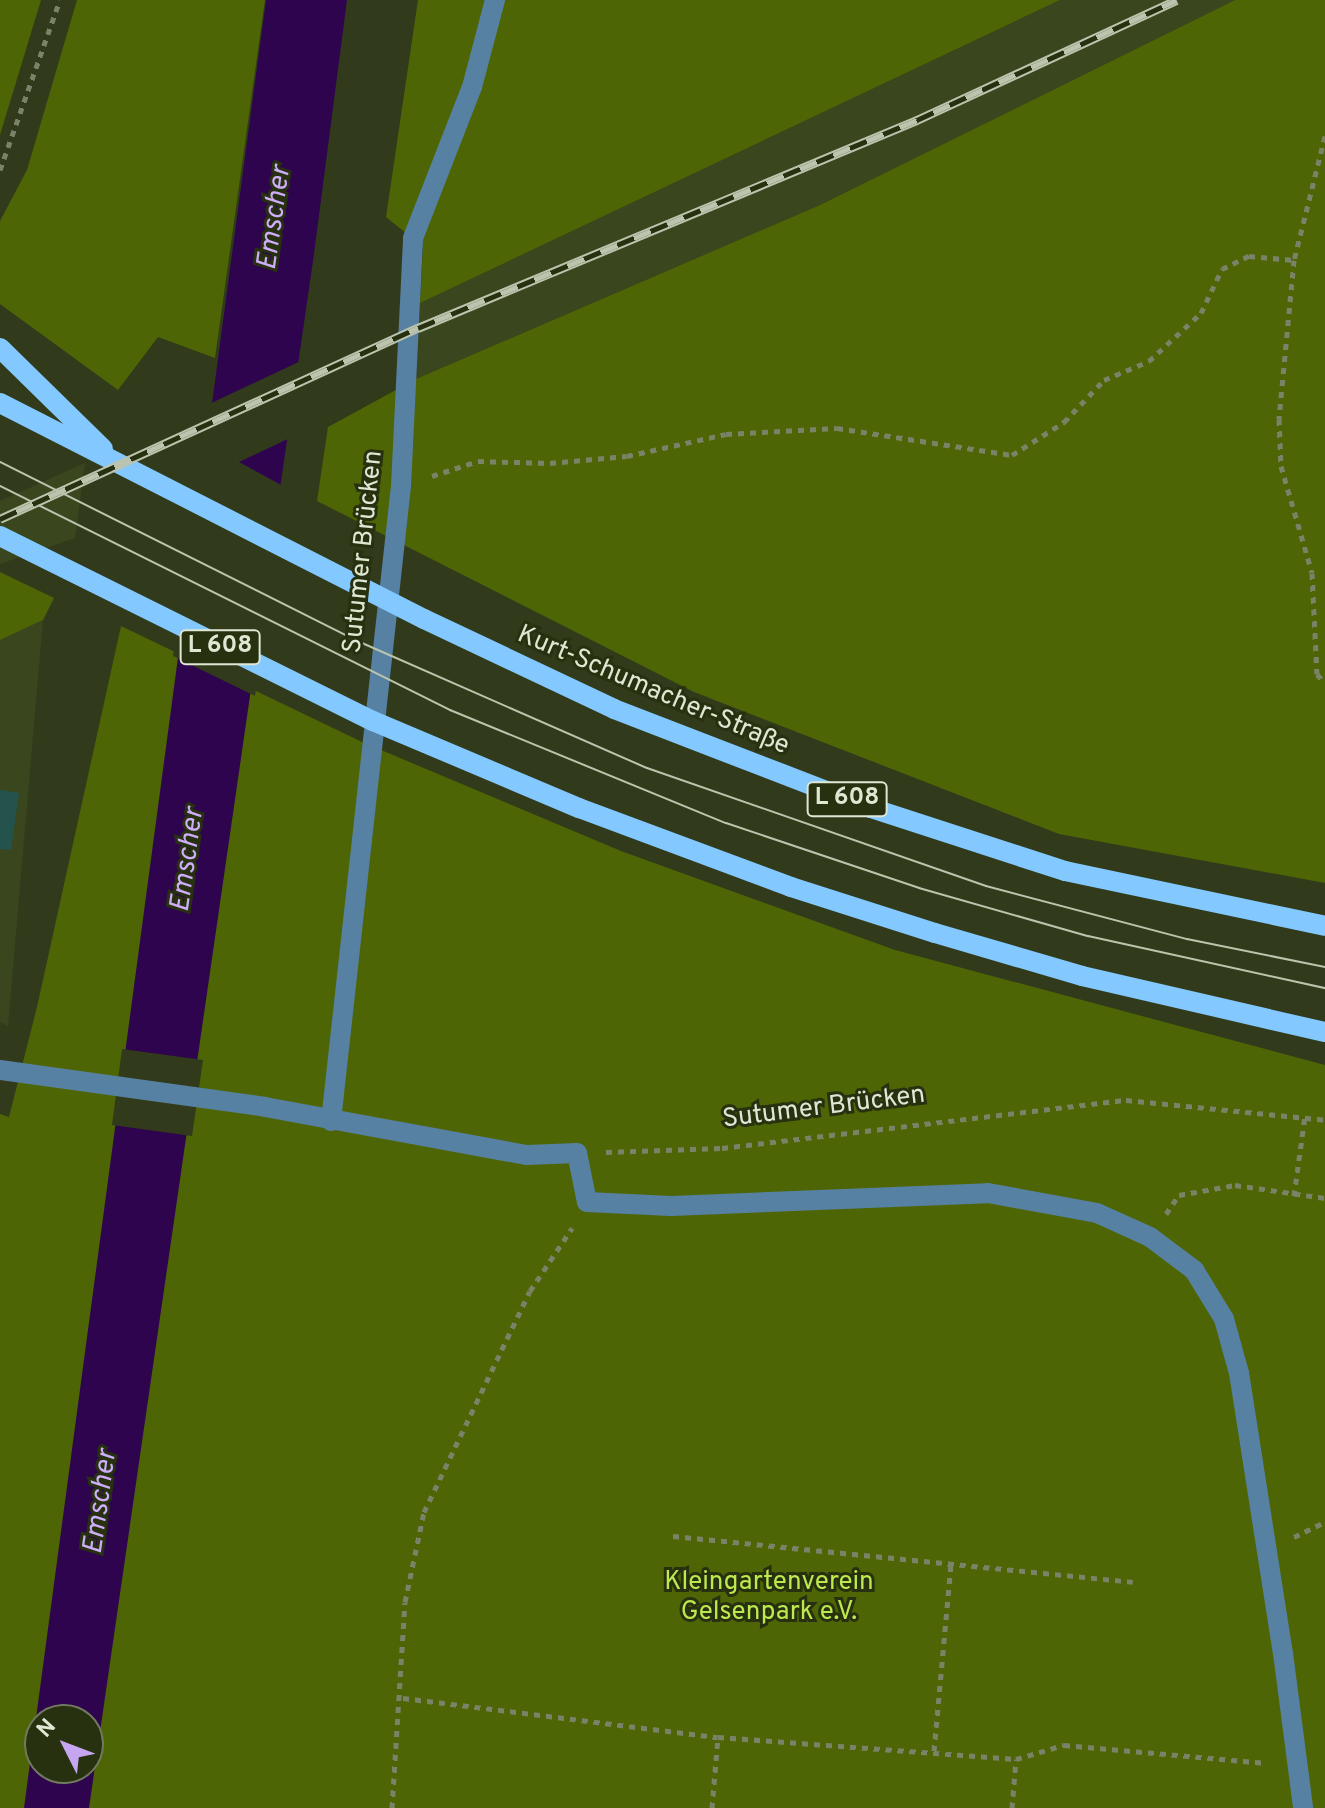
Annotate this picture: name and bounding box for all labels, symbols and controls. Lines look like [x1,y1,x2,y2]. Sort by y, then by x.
water label: Emscher [251,164,299,272]
street label: Sutumer Brücken [338,449,390,655]
street label: Kurt-Schumacher-Straße [512,620,794,762]
road number: L 608 [178,627,262,667]
road number: L 608 [805,779,889,819]
water label: Emscher [164,806,212,914]
street label: Sutumer Brücken [721,1080,927,1136]
water label: Emscher [77,1448,125,1556]
park label: Kleingartenverein Gelsenpark e.V. [664,1567,874,1628]
north arrow [24,1704,104,1784]
text: N [32,1714,63,1744]

